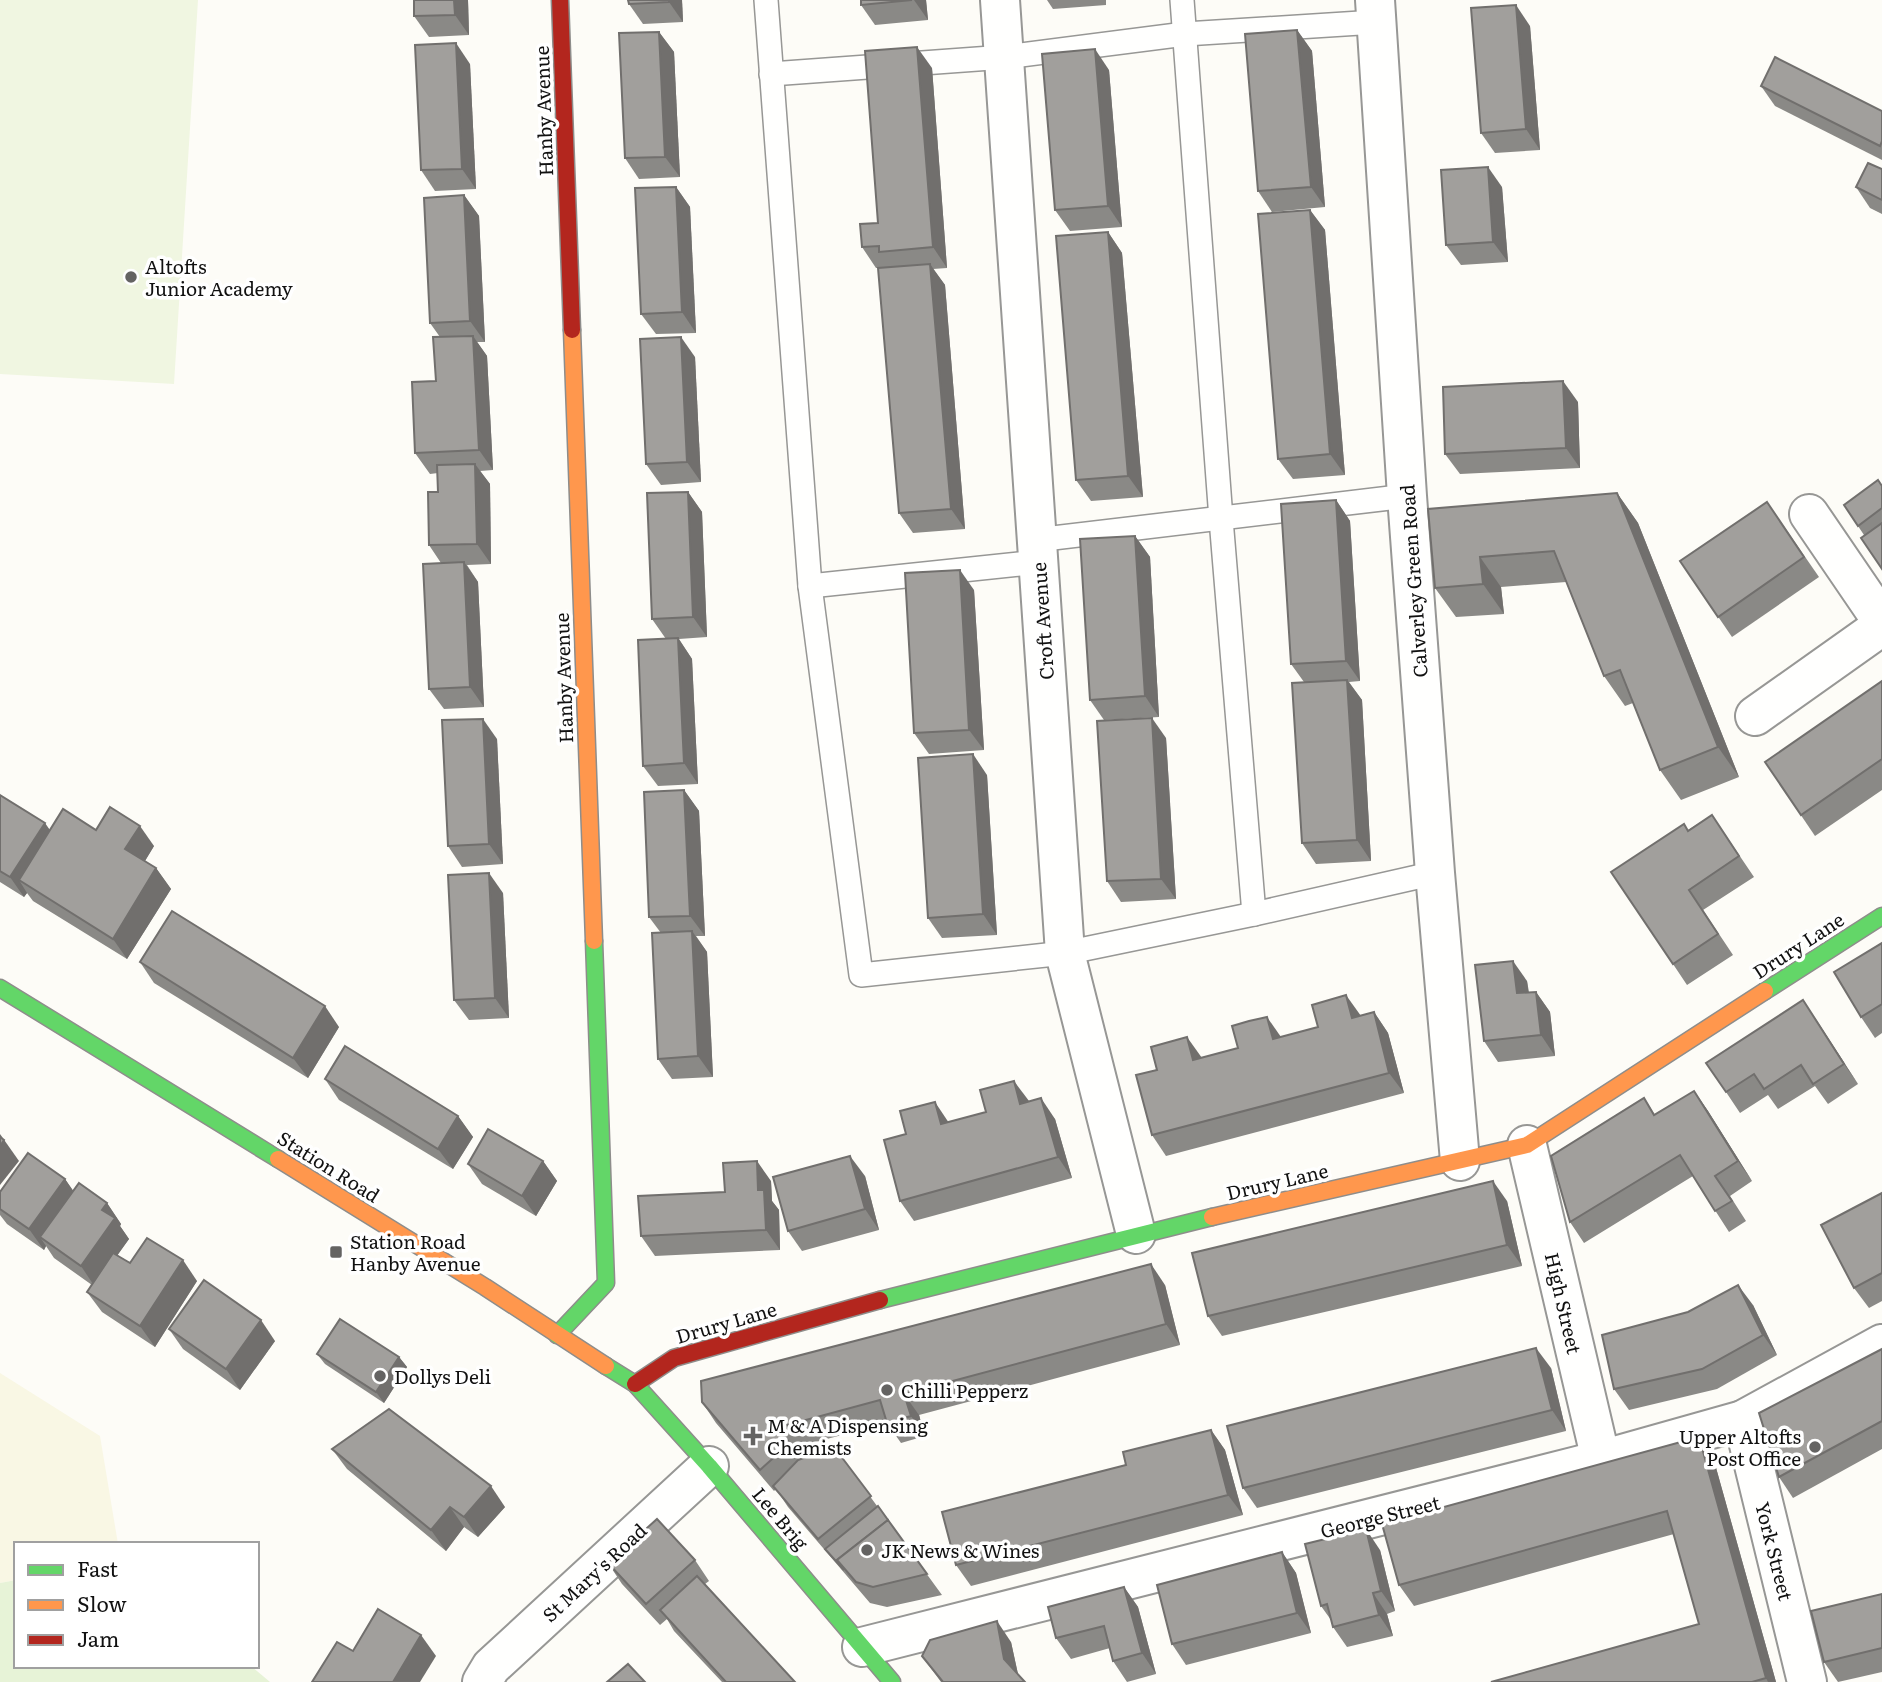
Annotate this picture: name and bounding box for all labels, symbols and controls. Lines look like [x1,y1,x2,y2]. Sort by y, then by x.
street label: Hanby Avenue [527,45,559,177]
place label: Altofts Junior Academy [145,252,293,302]
marker: Altofts Junior Academy [123,269,139,285]
street label: Calverley Green Road [1392,483,1434,679]
street label: Croft Avenue [1024,561,1060,681]
street label: Hanby Avenue [547,612,579,744]
street label: Drury Lane [1747,905,1849,985]
street label: Station Road [273,1123,386,1209]
street label: Drury Lane [1223,1156,1331,1206]
place label: Station Road Hanby Avenue [350,1227,481,1277]
marker: Station Road Hanby Avenue [328,1244,344,1260]
street label: High Street [1539,1249,1589,1357]
street label: Drury Lane [672,1294,780,1350]
place label: Dollys Deli [394,1362,491,1390]
marker: Dollys Deli [372,1368,388,1384]
place label: Chilli Pepperz [901,1376,1028,1404]
marker: Chilli Pepperz [879,1382,895,1398]
place label: M & A Dispensing Chemists [767,1411,929,1461]
place label: Upper Altofts Post Office [1679,1422,1801,1472]
marker: M & A Dispensing Chemists [745,1428,761,1444]
marker: Upper Altofts Post Office [1807,1439,1823,1455]
street label: Lee Brig [746,1481,816,1556]
street label: George Street [1317,1488,1443,1544]
street label: York Street [1749,1499,1801,1604]
street label: St Mary's Road [536,1516,653,1628]
place label: JK News & Wines [881,1536,1040,1564]
legend [14,1542,259,1668]
marker: JK News & Wines [859,1542,875,1558]
text: Fast [77,1552,118,1583]
text: Slow [77,1587,127,1618]
text: Jam [77,1622,119,1653]

